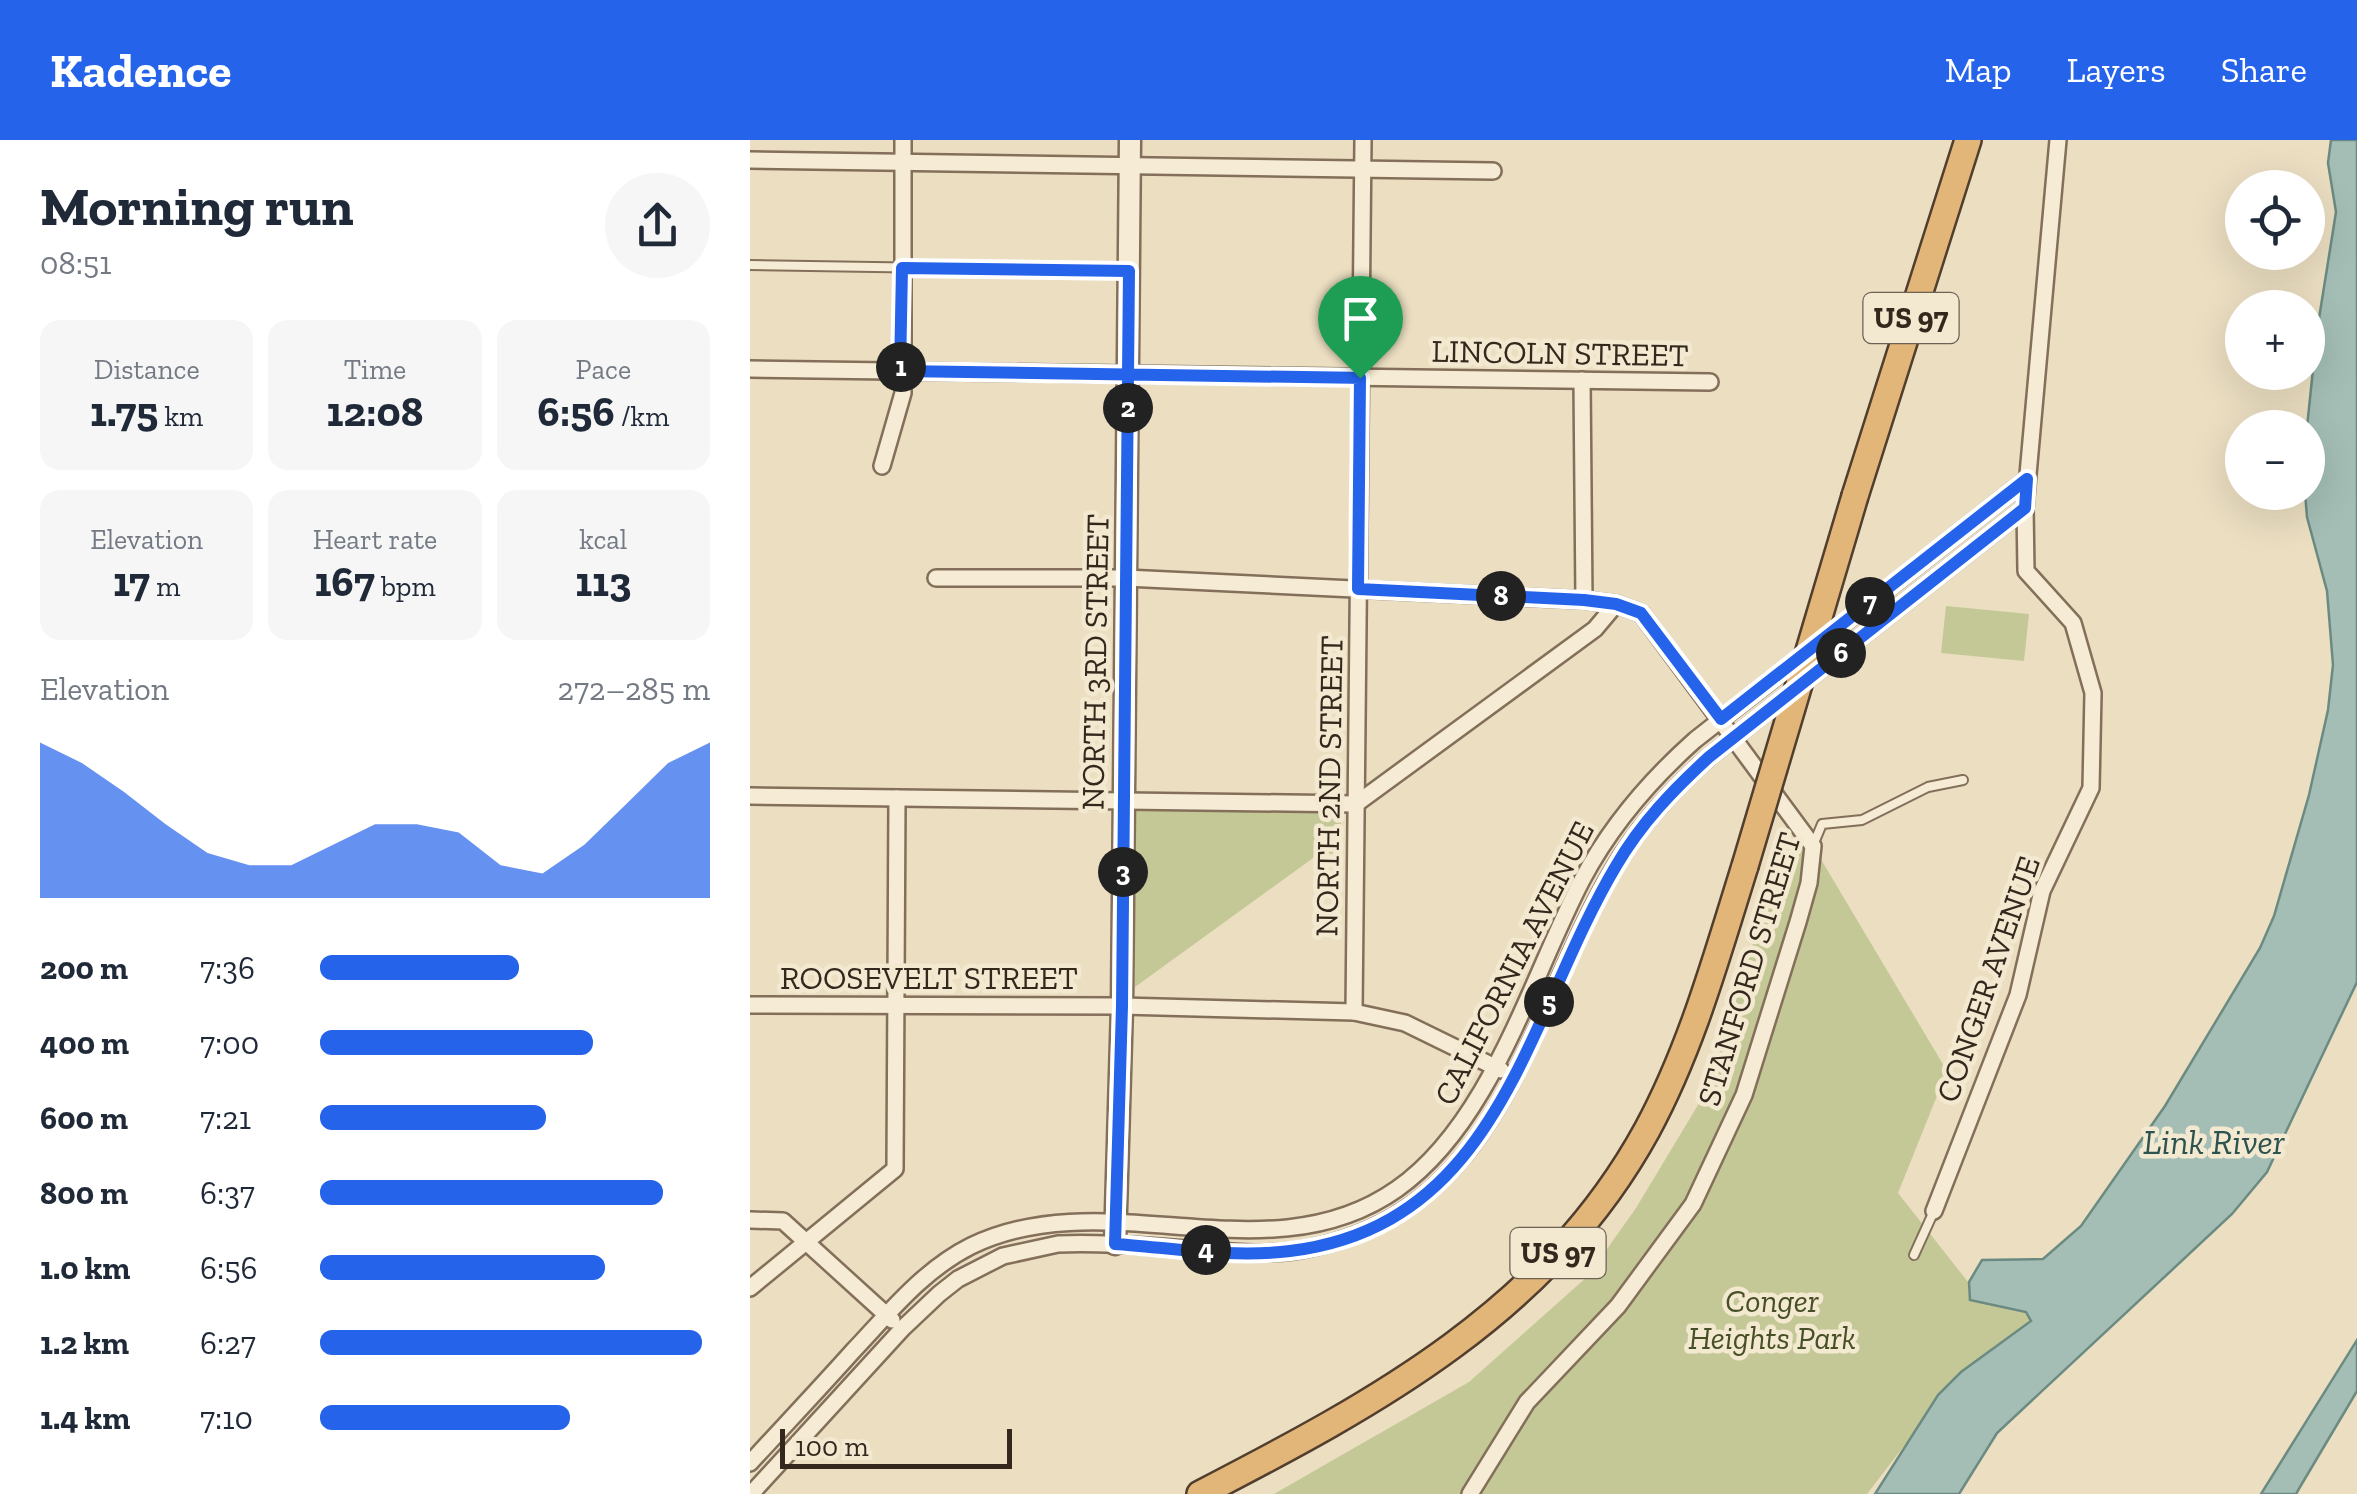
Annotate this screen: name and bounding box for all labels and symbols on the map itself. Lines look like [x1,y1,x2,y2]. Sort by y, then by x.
pin [1318,276,1403,379]
road number: US 97 [1864,293,1958,343]
street label: LINCOLN STREET [1431,332,1689,374]
pin: 1 [876,342,926,392]
pin: 2 [1103,383,1153,433]
street label: NORTH 3RD STREET [1073,513,1117,810]
pin: 8 [1476,571,1526,621]
pin: 7 [1845,577,1895,627]
pin: 6 [1816,628,1866,678]
street label: NORTH 2ND STREET [1307,635,1351,937]
street label: CALIFORNIA AVENUE [1426,815,1602,1111]
street label: STANFORD STREET [1689,828,1809,1110]
pin: 3 [1098,847,1148,897]
street label: CONGER AVENUE [1928,851,2048,1107]
street label: ROOSEVELT STREET [780,959,1078,997]
pin: 5 [1524,977,1574,1027]
water label: Link River [2143,1121,2286,1163]
pin: 4 [1181,1225,1231,1275]
road number: US 97 [1510,1228,1606,1278]
park label: Conger Heights Park [1688,1282,1856,1357]
scale bar [780,1424,1012,1468]

